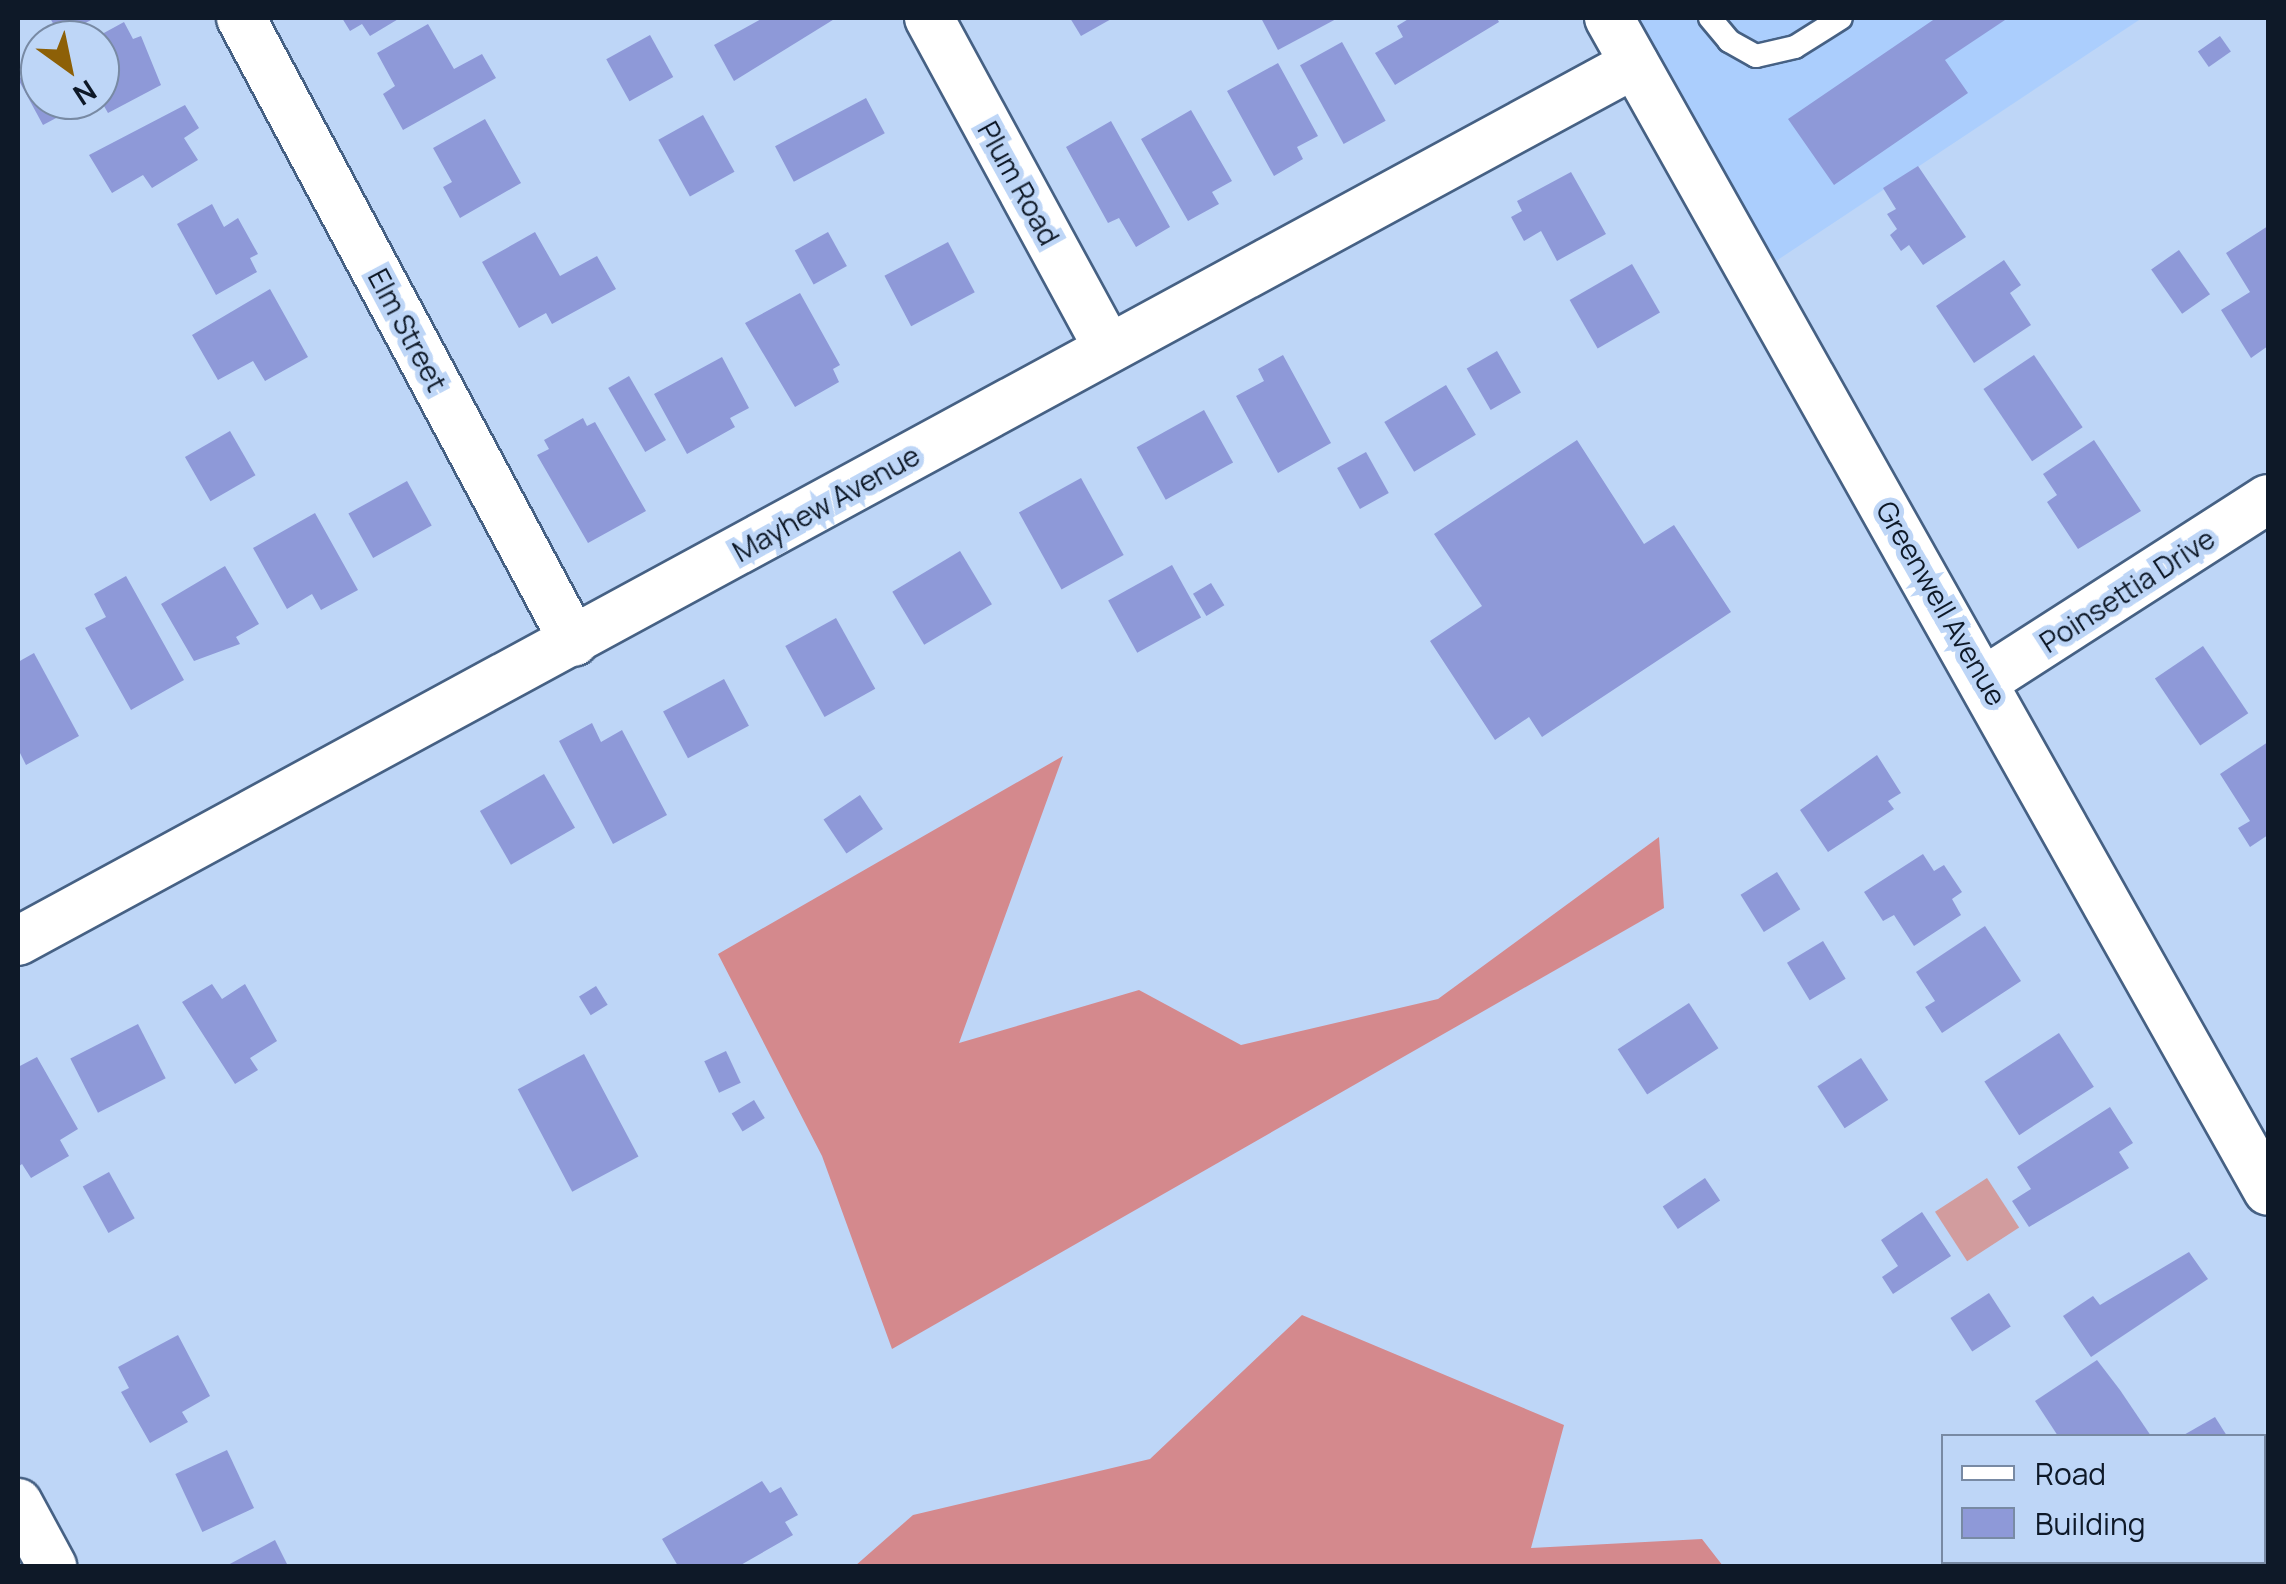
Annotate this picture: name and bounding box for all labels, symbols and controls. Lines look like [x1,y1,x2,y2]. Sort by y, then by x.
north arrow [20,20,120,120]
text: N [66,72,104,115]
street label: Plum Road [971,115,1067,251]
street label: Elm Street [362,263,454,397]
street label: Mayhew Avenue [727,438,925,568]
street label: Greenwell Avenue [1870,495,2014,711]
street label: Poinsettia Drive [2033,521,2221,659]
legend [1941,1434,2266,1564]
text: Road [2035,1453,2106,1494]
text: Building [2035,1503,2146,1544]

